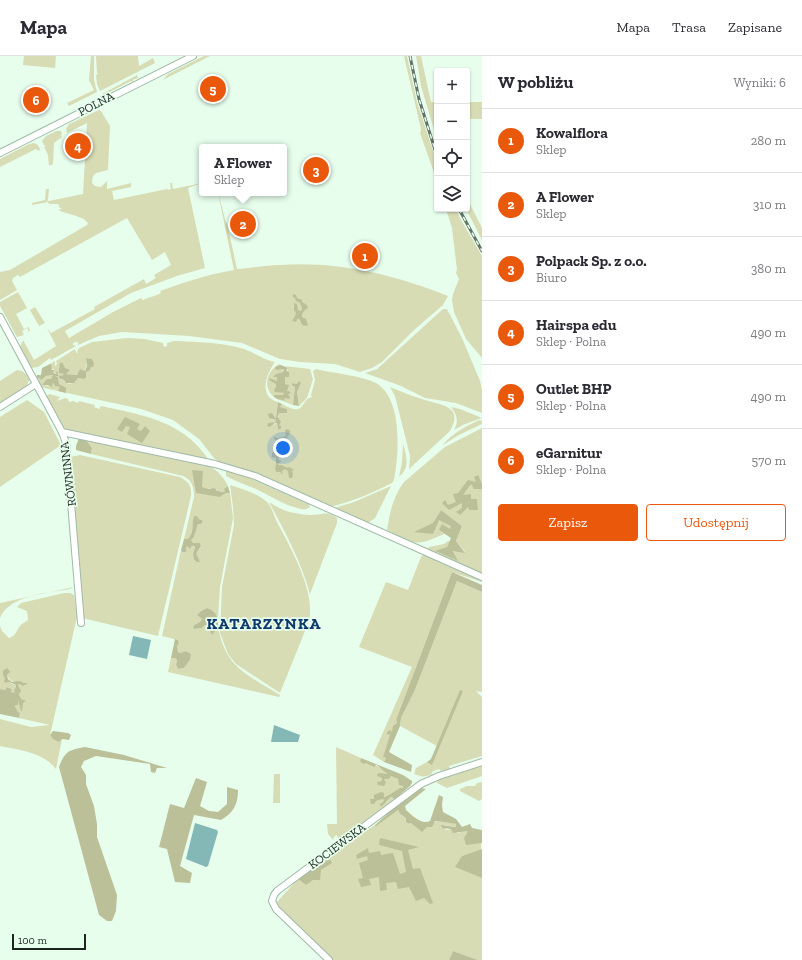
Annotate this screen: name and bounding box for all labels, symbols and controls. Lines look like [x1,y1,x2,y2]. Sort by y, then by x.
text: Mapa [20,16,67,39]
text: Mapa [617,19,650,36]
text: Trasa [672,19,706,36]
text: Zapisane [728,19,782,36]
map controls [434,68,470,212]
button: + [434,68,470,104]
text: W pobliżu [498,72,573,92]
pin: 5 [200,74,226,104]
text: Wyniki: 6 [733,75,786,90]
pin: 6 [23,85,49,115]
street label: POLNA [76,89,116,119]
button: − [434,104,470,140]
text: Kowalflora [536,124,608,142]
pin: 4 [65,131,91,161]
text: 1 [508,133,514,148]
text: 280 m [751,133,786,148]
button: locate [434,140,470,176]
text: Sklep [536,142,566,157]
popup [199,144,287,196]
text: A Flower [214,154,272,172]
pin: 3 [303,155,329,185]
text: Sklep [214,172,244,187]
button: layers [434,176,470,212]
text: A Flower [536,188,594,206]
text: 2 [508,197,514,212]
text: 310 m [753,197,786,212]
text: Sklep [536,206,566,221]
pin: 2 [230,209,256,239]
pin: 1 [352,241,378,271]
text: Polpack Sp. z o.o. [536,252,647,270]
text: 3 [508,261,514,276]
text: 380 m [751,261,786,276]
text: Biuro [536,270,567,285]
text: Hairspa edu [536,316,616,334]
text: 4 [507,325,515,340]
text: 490 m [750,325,786,340]
text: Sklep · Polna [536,334,606,349]
text: Outlet BHP [536,380,611,398]
text: 5 [508,389,514,404]
text: 490 m [750,389,786,404]
text: Sklep · Polna [536,398,606,413]
your location [273,438,293,458]
street label: RÓWNINNA [56,441,79,507]
text: eGarnitur [536,444,602,462]
text: 6 [508,453,514,468]
text: 570 m [752,453,786,468]
text: Sklep · Polna [536,462,606,477]
button: Zapisz [498,504,638,541]
button: Udostępnij [646,504,786,541]
district label: KATARZYNKA [206,614,322,633]
street label: KOCIEWSKA [306,820,368,872]
scale bar [12,932,86,951]
text: 100 m [18,934,47,947]

